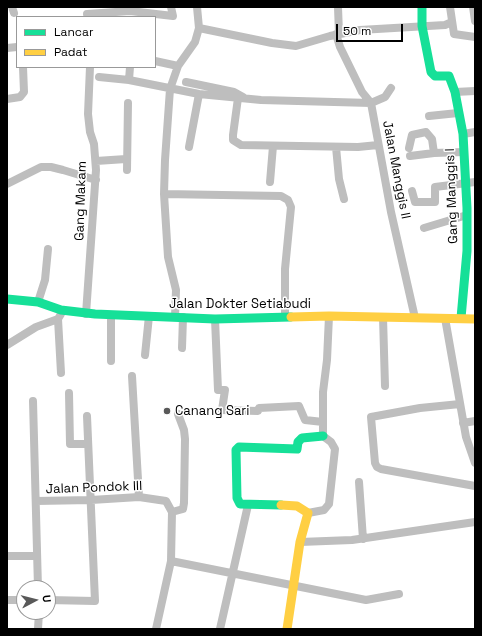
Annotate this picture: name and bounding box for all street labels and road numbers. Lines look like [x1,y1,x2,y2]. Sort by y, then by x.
street label: Jalan Manggis II [379,119,413,221]
street label: Gang Manggis I [443,148,461,244]
street label: Gang Makam [72,161,90,241]
street label: Jalan Dokter Setiabudi [169,296,311,312]
street label: Jalan Pondok III [45,479,143,497]

